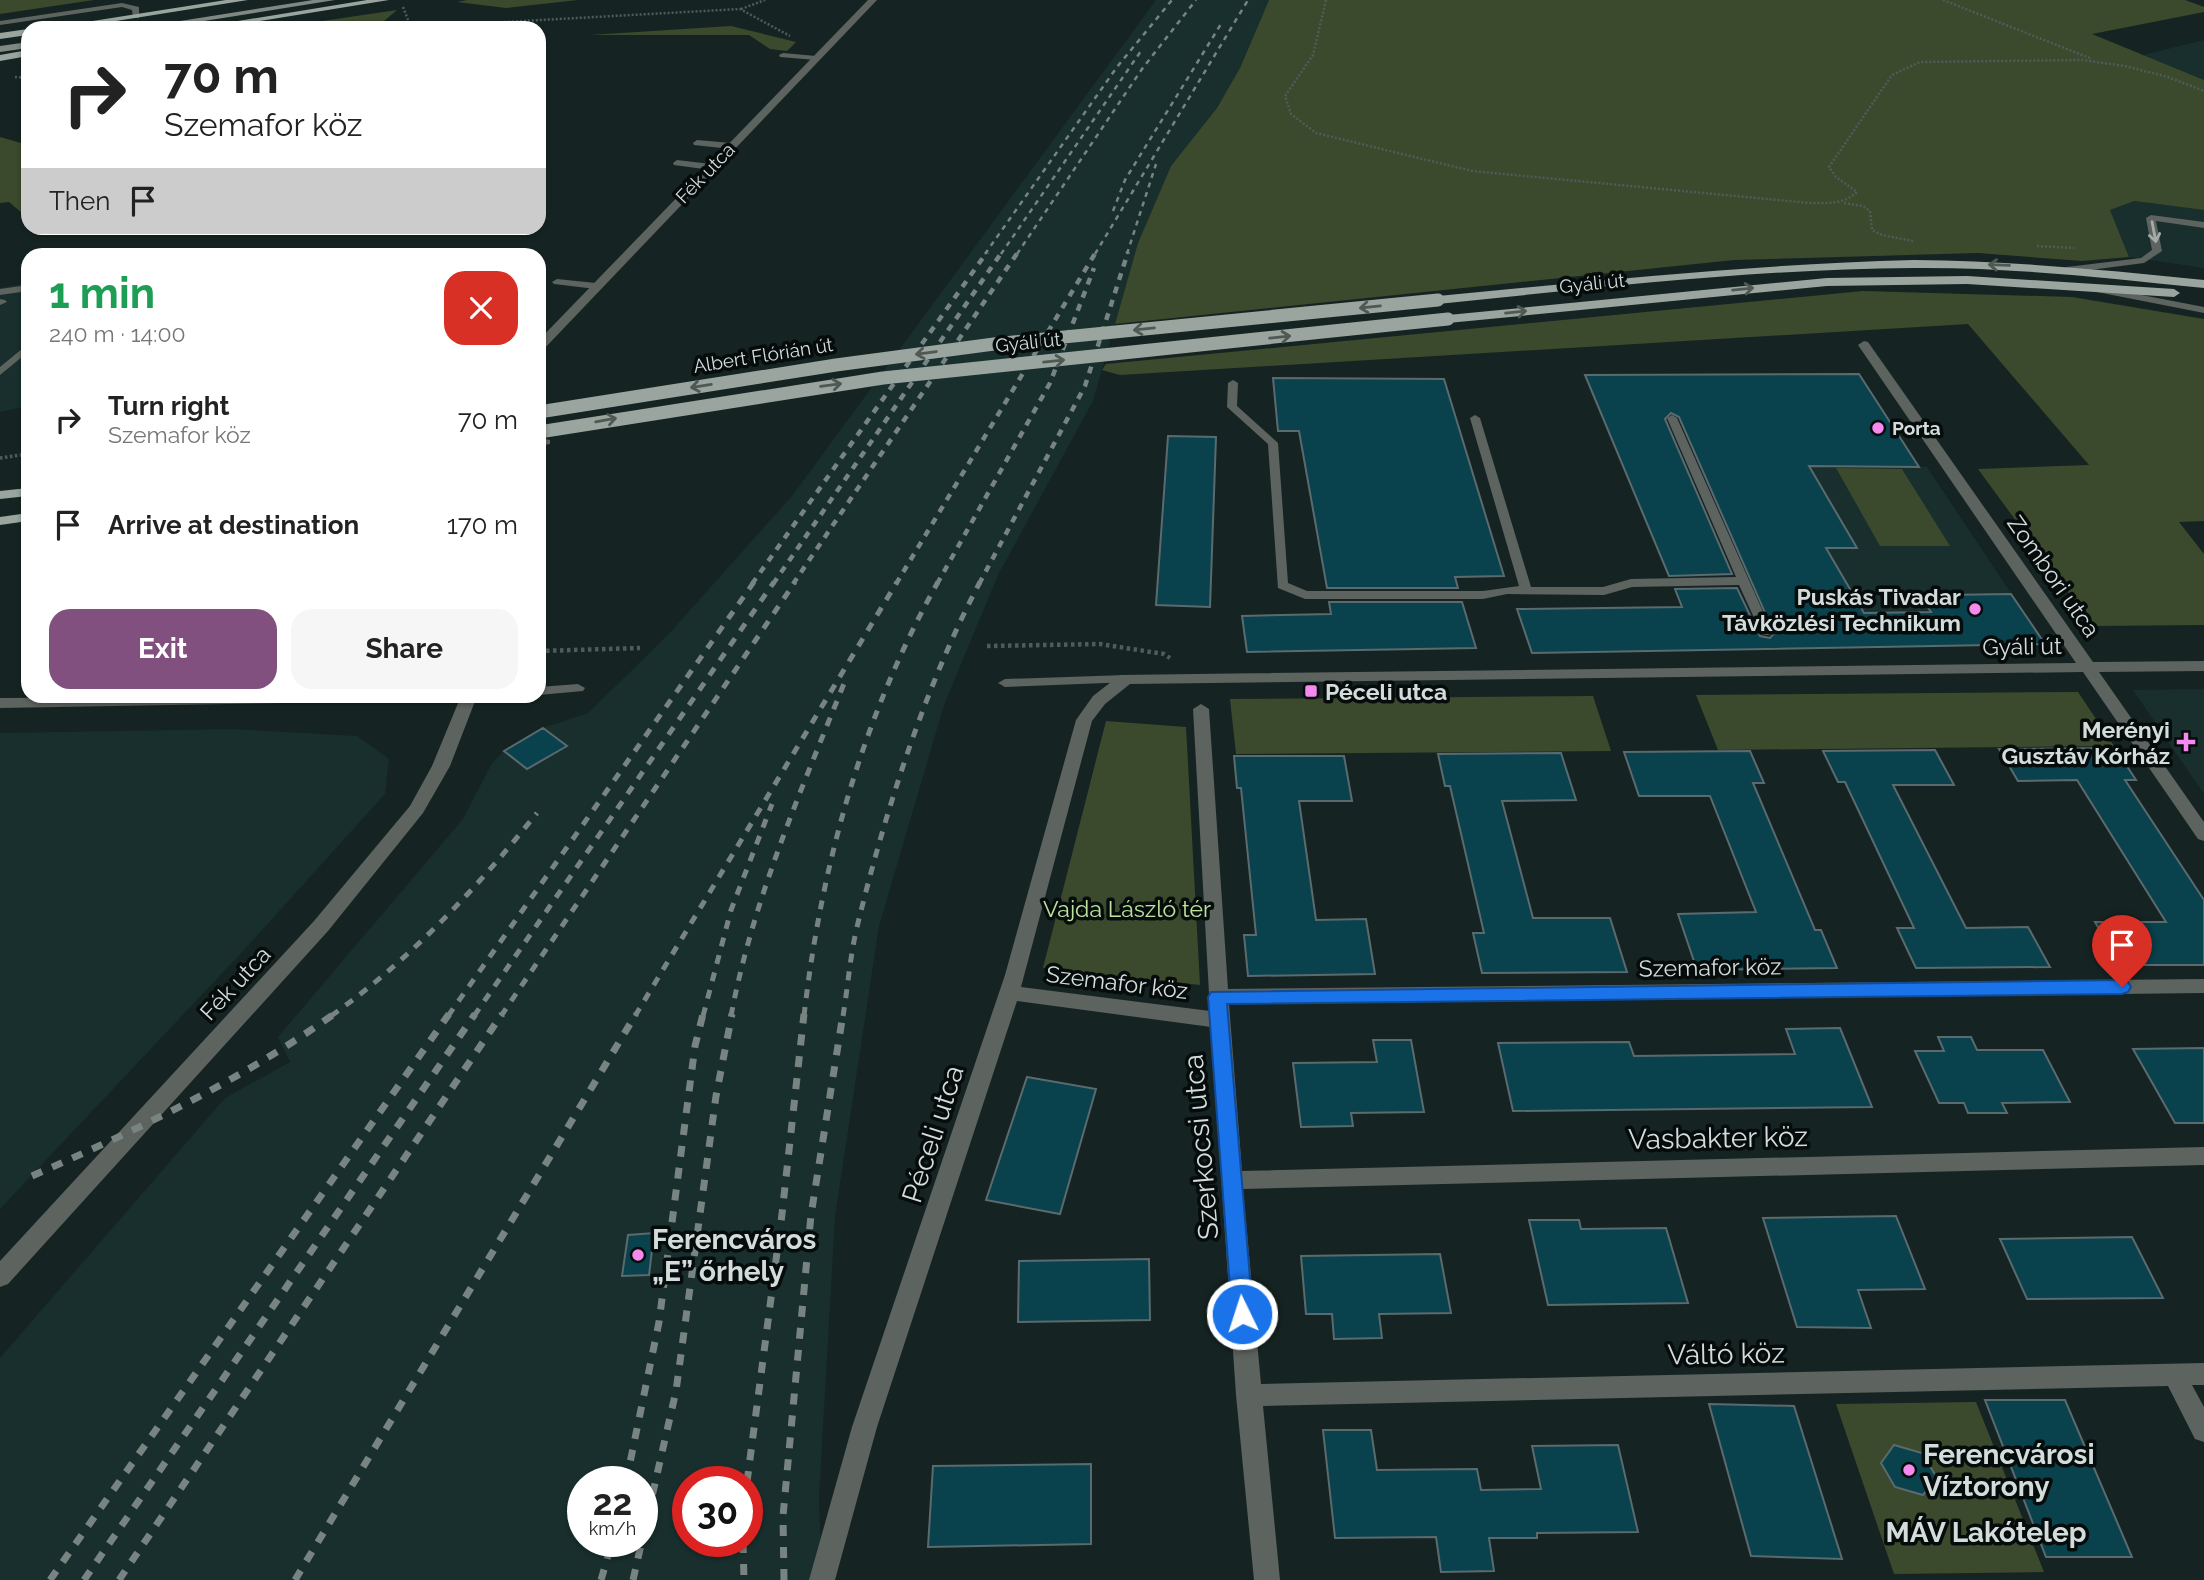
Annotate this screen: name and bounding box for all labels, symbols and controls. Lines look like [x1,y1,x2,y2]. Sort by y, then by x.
text: 70 m [164,47,279,104]
icon: right [49,49,140,140]
text: Szemafor köz [164,106,363,143]
street label: Fék utca [671,138,739,208]
icon: arrive [124,182,162,220]
text: Then [49,186,110,216]
one-way arrow [2148,220,2161,243]
one-way arrow [1988,259,2011,272]
text: 1 min [49,269,155,318]
street label: Gyáli út [1558,269,1626,297]
button: close [444,271,518,345]
one-way arrow [1731,282,1753,295]
one-way arrow [1360,300,1382,313]
one-way arrow [1504,306,1527,319]
text: 240 m · 14:00 [49,320,186,347]
one-way arrow [1133,323,1156,336]
street label: Gyáli út [994,328,1062,356]
one-way arrow [1268,330,1291,343]
street label: Albert Flórián út [692,333,835,377]
one-way arrow [916,346,938,359]
one-way arrow [1042,354,1065,367]
one-way arrow [819,379,842,392]
one-way arrow [690,380,713,393]
text: Turn right [108,391,229,421]
icon: right [49,401,87,439]
text: 70 m [458,405,518,435]
one-way arrow [594,413,617,426]
place label: Porta [1892,417,1941,439]
marker: Porta [1870,420,1886,436]
text: Szemafor köz [108,421,251,448]
icon: arrive [49,506,87,544]
text: Arrive at destination [108,510,359,540]
text: 170 m [447,510,518,540]
street label: Zombori utca [2002,510,2106,642]
place label: Puskás Tivadar Távközlési Technikum [1722,583,1961,636]
marker: Puskás Tivadar Távközlési Technikum [1967,601,1983,617]
button: Exit [49,609,277,689]
button: Share [291,609,518,689]
street label: Gyáli út [1982,632,2062,660]
place label: Péceli utca [1325,678,1447,705]
marker: Péceli utca [1303,683,1319,699]
place label: Merényi Gusztáv Kórház [2001,716,2170,769]
marker: Merényi Gusztáv Kórház [2176,732,2196,752]
park label: Vajda László tér [1043,895,1211,922]
pin [2092,915,2152,987]
icon: arrive [2103,926,2141,964]
street label: Fék utca [194,941,276,1025]
street label: Szemafor köz [1638,952,1782,982]
street label: Szemafor köz [1045,960,1189,1004]
street label: Szerkocsi utca [1176,1053,1226,1241]
street label: Péceli utca [895,1061,971,1207]
street label: Vasbakter köz [1628,1120,1808,1156]
place label: Ferencváros „E” őrhely [652,1223,816,1288]
marker: Ferencváros „E” őrhely [630,1247,646,1263]
position arrow [1205,1277,1279,1351]
street label: Váltó köz [1667,1336,1785,1372]
place label: Ferencvárosi Víztorony [1923,1438,2095,1503]
marker: Ferencvárosi Víztorony [1901,1462,1917,1478]
speed limit sign: 30 [672,1466,763,1557]
text: 22 [593,1482,632,1523]
district label: MÁV Lakótelep [1886,1516,2086,1549]
text: km/h [589,1518,636,1539]

